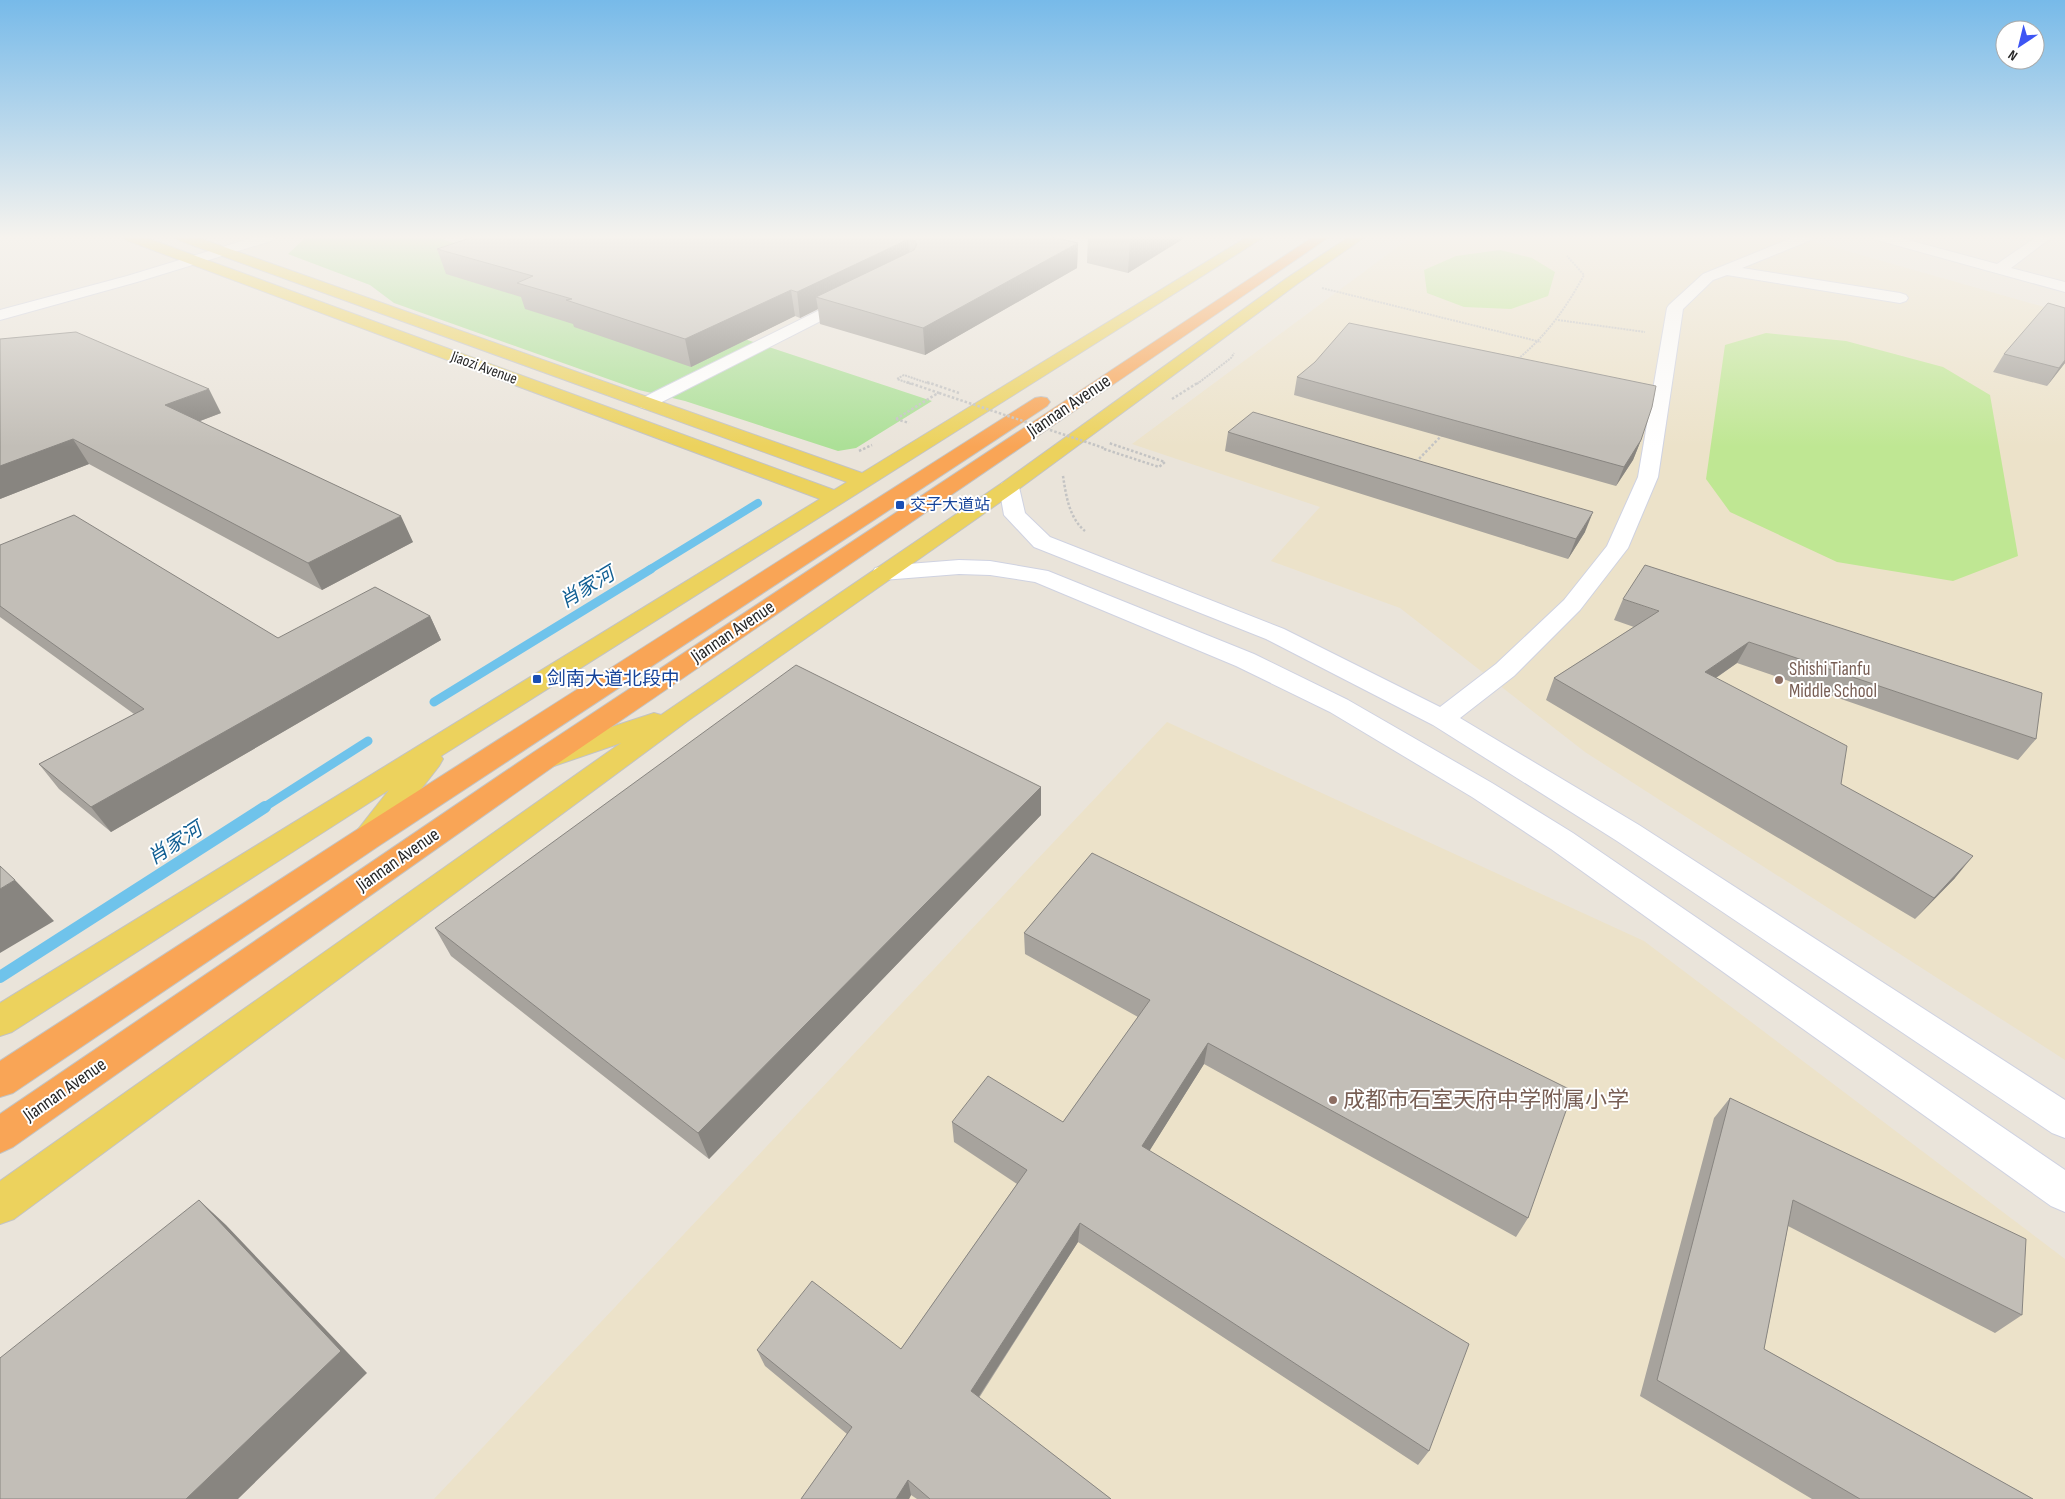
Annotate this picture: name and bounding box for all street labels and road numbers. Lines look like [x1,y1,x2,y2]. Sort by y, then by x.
street label: Jiaozi Avenue [447,347,520,389]
street label: Jiannan Avenue [1022,370,1115,443]
street label: Jiannan Avenue [686,596,779,669]
street label: Jiannan Avenue [351,823,444,898]
street label: Jiannan Avenue [18,1053,111,1128]

